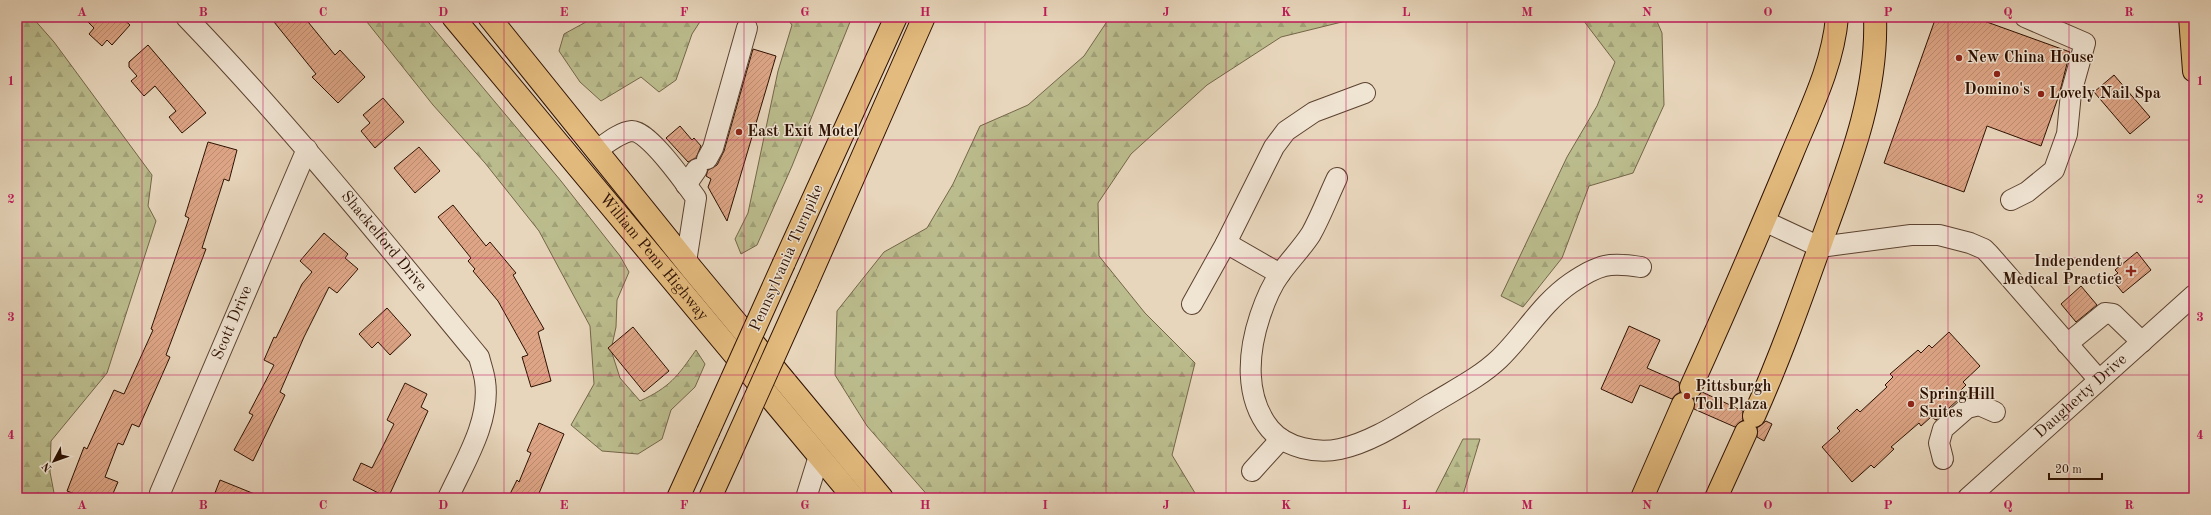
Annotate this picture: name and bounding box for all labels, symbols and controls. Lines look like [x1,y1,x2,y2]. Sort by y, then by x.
text: A [77,6,87,19]
text: B [198,6,208,19]
text: C [319,6,327,19]
text: D [438,6,448,19]
text: E [560,6,569,19]
text: F [680,6,689,19]
text: G [800,6,810,19]
text: H [920,6,931,19]
text: I [1042,6,1048,19]
text: J [1162,6,1170,19]
text: K [1281,6,1291,19]
text: L [1402,6,1411,19]
text: M [1521,6,1533,19]
text: N [1642,6,1652,19]
text: O [1763,6,1773,19]
text: P [1883,6,1893,19]
text: Q [2003,6,2013,19]
text: R [2124,6,2134,19]
place label: New China House [1967,50,2094,66]
marker: New China House [1954,53,1964,63]
marker: Domino's [1992,69,2002,79]
text: 1 [7,75,15,88]
text: 1 [2196,75,2204,88]
place label: Domino's [1964,82,2030,98]
place label: Lovely Nail Spa [2049,86,2161,102]
marker: Lovely Nail Spa [2036,89,2046,99]
place label: East Exit Motel [747,124,858,140]
marker: East Exit Motel [734,127,744,137]
street label: Pennsylvania Turnpike [747,182,827,334]
street label: Shackelford Drive [337,188,429,294]
street label: William Penn Highway [596,191,711,325]
text: 2 [7,193,15,206]
text: 2 [2196,193,2204,206]
place label: Independent Medical Practice [2002,254,2122,288]
marker: Independent Medical Practice [2125,265,2137,277]
street label: Scott Drive [210,283,256,362]
text: 3 [7,311,15,324]
text: 3 [2196,311,2204,324]
street label: Daugherty Drive [2032,351,2130,442]
place label: Pittsburgh Toll Plaza [1695,379,1772,413]
place label: SpringHill Suites [1919,387,1995,421]
marker: Pittsburgh Toll Plaza [1682,391,1692,401]
marker: SpringHill Suites [1906,399,1916,409]
text: 4 [7,429,15,442]
text: 4 [2196,429,2204,442]
north arrow [34,441,74,481]
scale bar [2049,455,2102,481]
text: N [40,459,54,473]
text: 20 m [2055,464,2082,476]
text: A [77,499,87,512]
text: B [198,499,208,512]
text: C [319,499,327,512]
text: D [438,499,448,512]
text: E [560,499,569,512]
text: F [680,499,689,512]
text: G [800,499,810,512]
text: H [920,499,931,512]
text: I [1042,499,1048,512]
text: J [1162,499,1170,512]
text: K [1281,499,1291,512]
text: L [1402,499,1411,512]
text: M [1521,499,1533,512]
text: N [1642,499,1652,512]
text: O [1763,499,1773,512]
text: P [1883,499,1893,512]
text: Q [2003,499,2013,512]
text: R [2124,499,2134,512]

